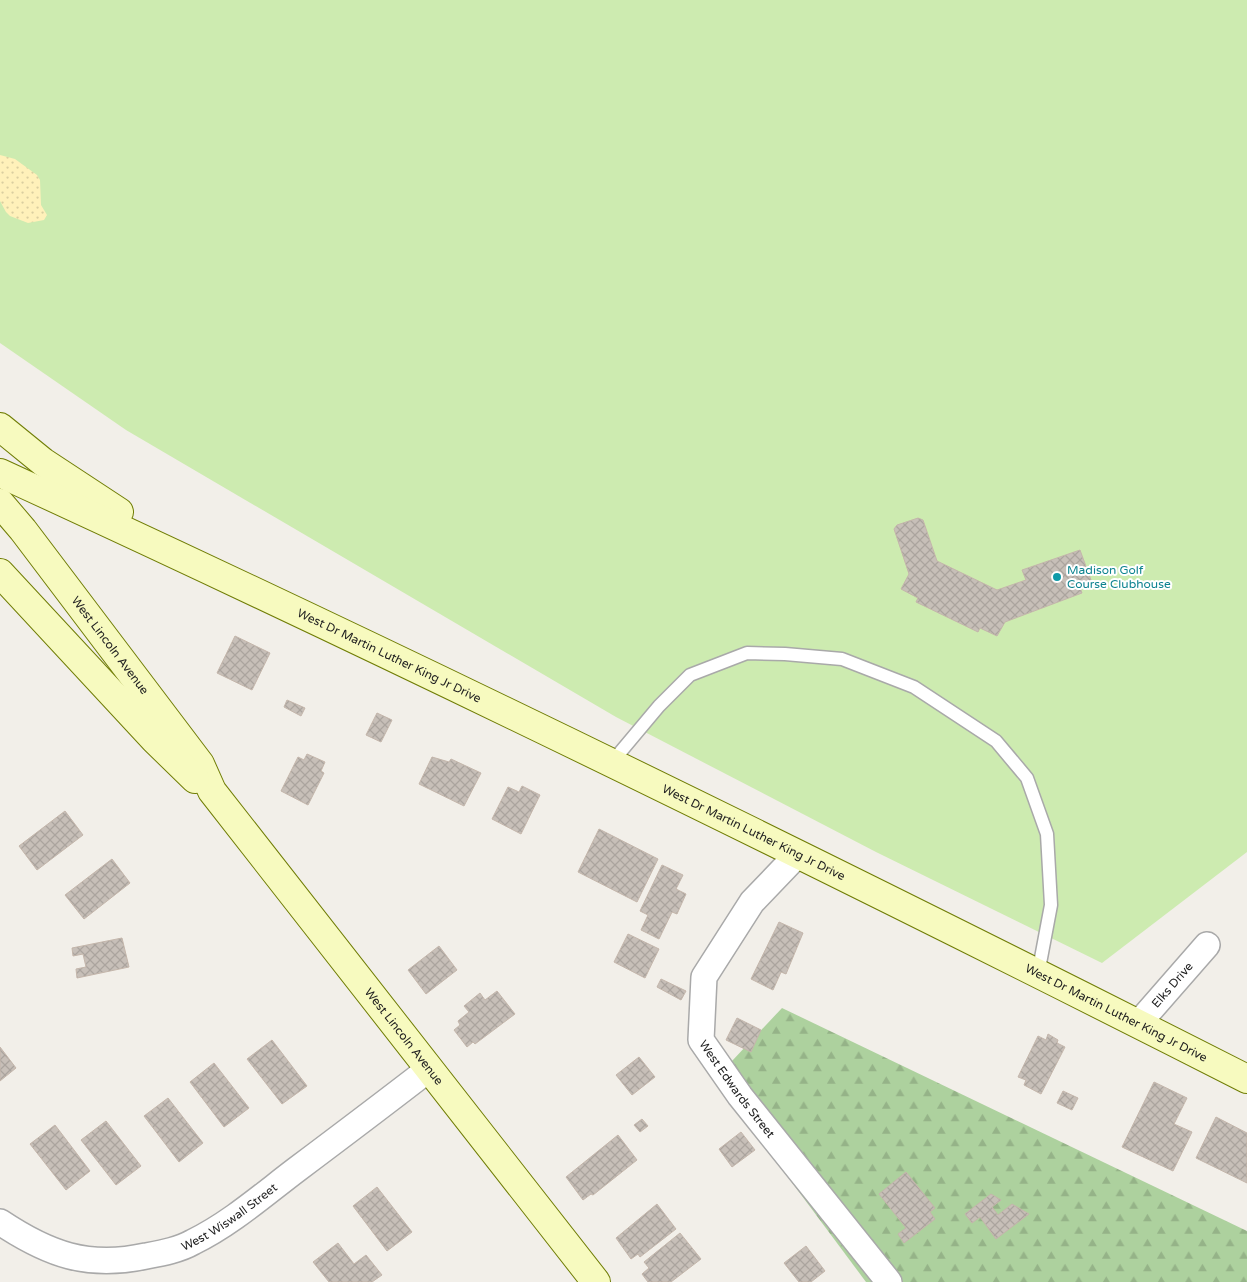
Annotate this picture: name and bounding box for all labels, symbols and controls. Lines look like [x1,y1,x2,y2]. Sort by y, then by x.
place label: Madison Golf Course Clubhouse [1067,563,1171,591]
marker: Madison Golf Course Clubhouse [1051,571,1063,583]
street label: West Lincoln Avenue [69,594,152,697]
street label: West Dr Martin Luther King Jr Drive [295,606,484,706]
street label: West Dr Martin Luther King Jr Drive [660,782,848,883]
street label: Elks Drive [1149,959,1196,1010]
street label: West Dr Martin Luther King Jr Drive [1023,961,1210,1065]
street label: West Lincoln Avenue [362,985,446,1088]
street label: West Edwards Street [696,1037,778,1141]
street label: West Wiswall Street [179,1180,280,1254]

